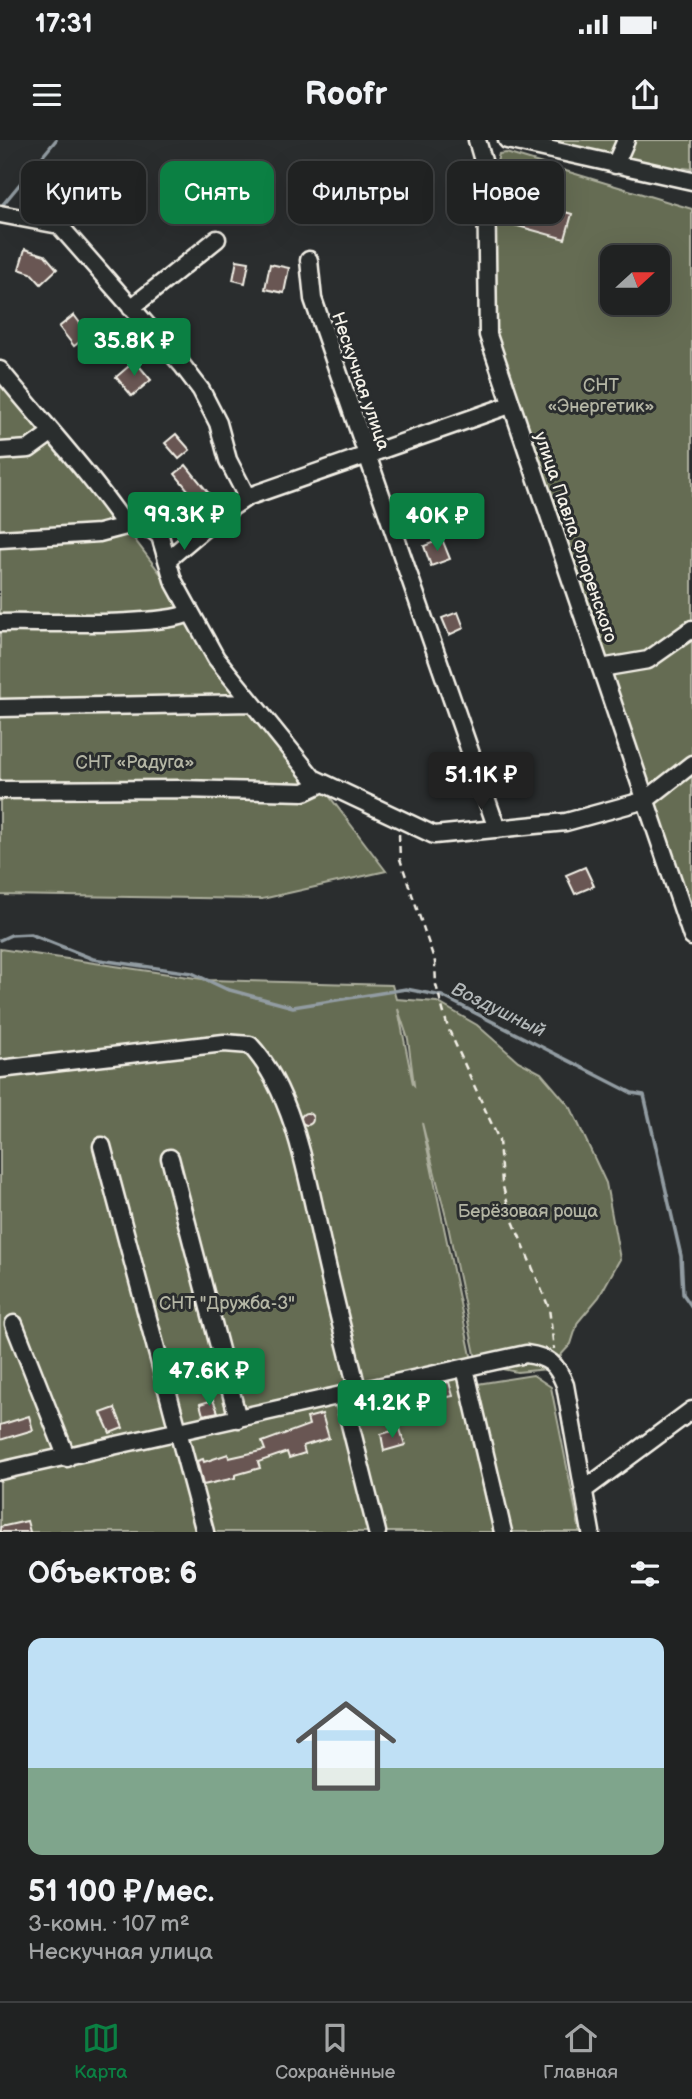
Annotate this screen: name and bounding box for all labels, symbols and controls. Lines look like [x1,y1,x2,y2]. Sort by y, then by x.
text: 17:31 [35,9,93,40]
text: Roofr [305,75,387,114]
icon: menu [28,76,66,114]
icon: share [626,76,664,114]
chip: Купить [21,161,146,224]
chip: Снять [160,161,274,224]
chip: Фильтры [288,161,433,224]
chip: Новое [447,161,564,224]
north arrow [600,245,670,315]
map controls [600,245,670,315]
street label: Нескучная улица [327,309,394,453]
pin: 35.8K ₽ [69,318,199,378]
text: 35.8K ₽ [94,327,174,355]
park label: СНТ «Энергетик» [547,375,655,417]
street label: улица Павла Флоренского [530,429,621,645]
pin: 99.3K ₽ [119,492,249,552]
pin: 40K ₽ [388,494,486,553]
text: 99.3K ₽ [144,501,224,529]
text: 40K ₽ [405,502,469,530]
park label: СНТ «Радуга» [76,752,194,773]
pin: 51.1K ₽ [416,752,546,812]
text: 51.1K ₽ [445,761,517,789]
water label: Воздушный [448,978,549,1043]
park label: Берёзовая роща [458,1201,599,1222]
park label: СНТ "Дружба-3" [159,1293,295,1314]
pin: 47.6K ₽ [144,1348,274,1408]
text: 47.6K ₽ [169,1357,249,1385]
pin: 41.2K ₽ [327,1380,457,1440]
text: 41.2K ₽ [354,1389,430,1417]
icon: filters [626,1555,664,1593]
text: Объектов: 6 [28,1556,197,1592]
icon: home [283,1683,409,1809]
text: 51 100 ₽/мес. [28,1874,214,1910]
text: 3-комн. · 107 m² [28,1910,190,1938]
text: Нескучная улица [28,1938,213,1966]
tab: Карта [74,2019,127,2084]
tab: Сохранённые [275,2019,395,2084]
tab: Главная [543,2019,618,2084]

